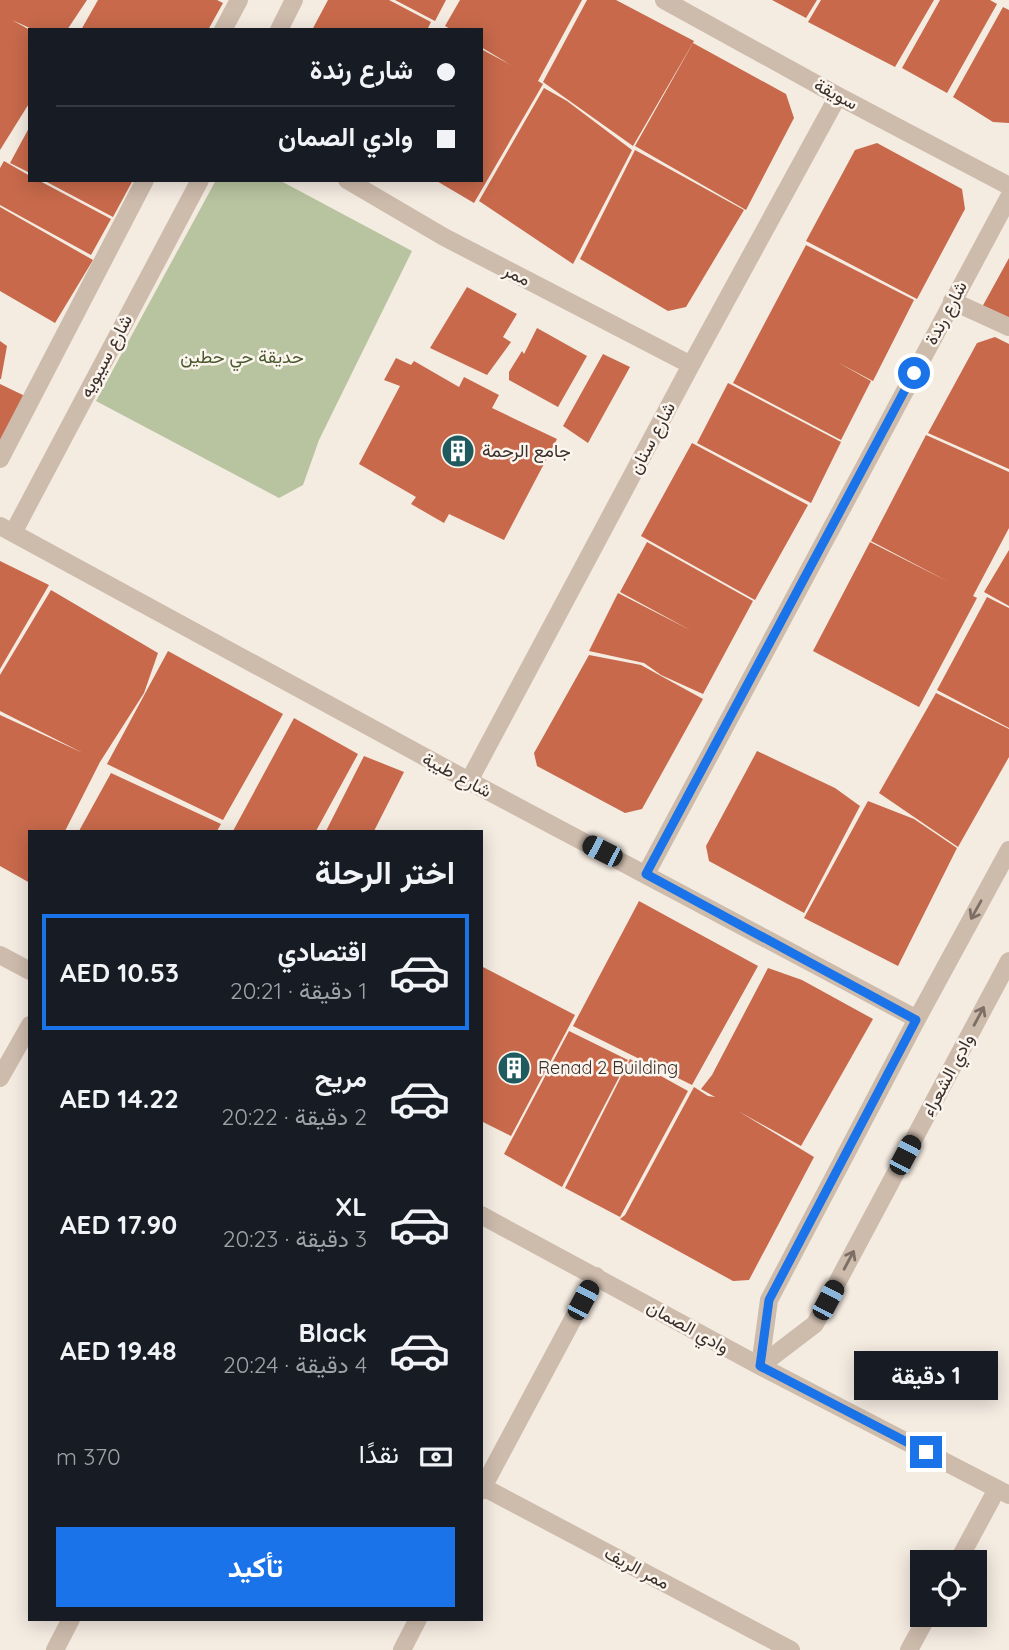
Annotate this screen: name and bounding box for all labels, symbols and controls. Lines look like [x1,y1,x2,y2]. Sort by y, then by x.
text: شارع رندة [310,53,413,86]
street label: سويقة [810,73,862,115]
text: وادي الصمان [278,120,413,153]
street label: ممر [499,258,534,291]
street label: شارع رندة [919,277,973,349]
street label: شارع سيبويه [74,310,138,402]
park label: حديقة حي حطين [180,345,304,372]
route start [898,357,930,389]
street label: شارع سنان [623,398,681,478]
building icon: جامع الرحمة [439,432,477,470]
place label: جامع الرحمة [482,439,571,463]
street label: شارع طيبة [418,747,496,803]
car [579,832,626,870]
text: اختر الرحلة [315,852,455,892]
one-way arrow [969,899,982,920]
text: اقتصادي [278,935,367,968]
icon: car [388,941,451,1004]
text: AED 10.53 [60,956,179,989]
text: 1 دقيقة · 20:21 [230,976,367,1005]
one-way arrow [973,1007,987,1027]
street label: وادي الشعراء [916,1029,982,1122]
building icon: Renad 2 Building [495,1049,533,1087]
place label: Renad 2 Building [538,1056,678,1079]
text: مريح [315,1061,367,1094]
icon: car [388,1067,451,1130]
text: AED 14.22 [60,1082,179,1115]
text: 2 دقيقة · 20:22 [221,1102,367,1131]
car [886,1132,925,1178]
text: XL [335,1190,367,1223]
icon: car [388,1193,451,1256]
text: AED 17.90 [60,1208,177,1241]
text: 3 دقيقة · 20:23 [223,1224,367,1253]
one-way arrow [843,1250,856,1271]
car [564,1277,603,1323]
car [809,1277,848,1323]
street label: وادي الصمان [641,1295,733,1362]
text: Black [298,1316,367,1349]
icon: car [388,1319,451,1382]
text: AED 19.48 [60,1334,176,1367]
text: 4 دقيقة · 20:24 [223,1350,367,1379]
callout: 1 دقيقة [854,1350,998,1400]
text: 1 دقيقة [891,1361,961,1390]
route end [910,1436,942,1468]
text: نقدًا [359,1437,399,1470]
icon: cash [417,1438,455,1476]
text: 370 m [56,1442,121,1471]
button: تأكيد [56,1527,455,1607]
street label: ممر الريف [601,1541,674,1594]
map controls [910,1550,987,1627]
button: locate [910,1550,987,1627]

